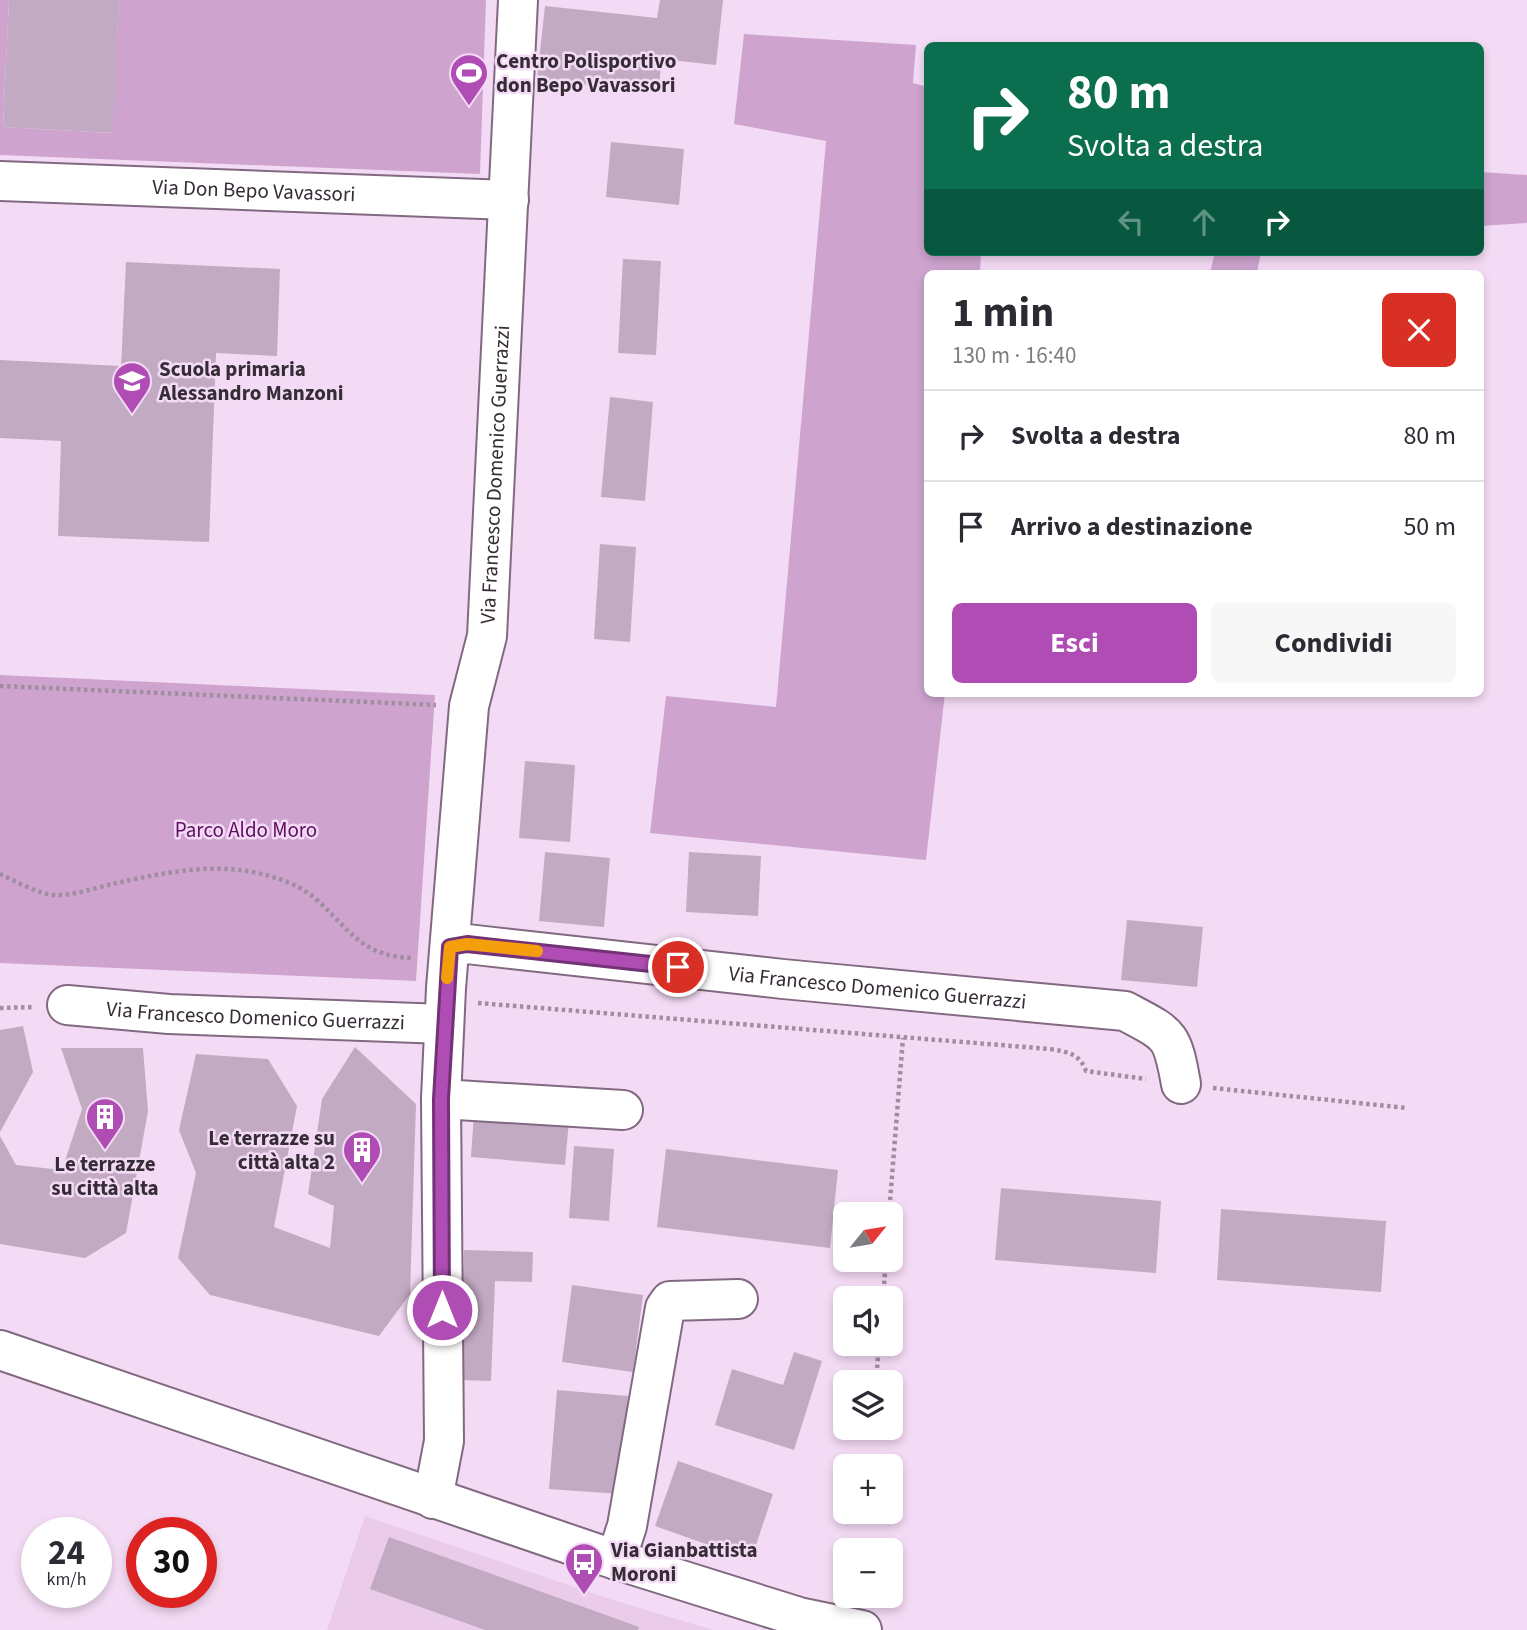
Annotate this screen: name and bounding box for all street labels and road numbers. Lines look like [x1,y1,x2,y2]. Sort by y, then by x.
street label: Via Don Bepo Vavassori [152,172,356,209]
street label: Via Francesco Domenico Guerrazzi [473,325,517,625]
street label: Via Francesco Domenico Guerrazzi [727,958,1028,1017]
street label: Via Francesco Domenico Guerrazzi [105,994,405,1038]

